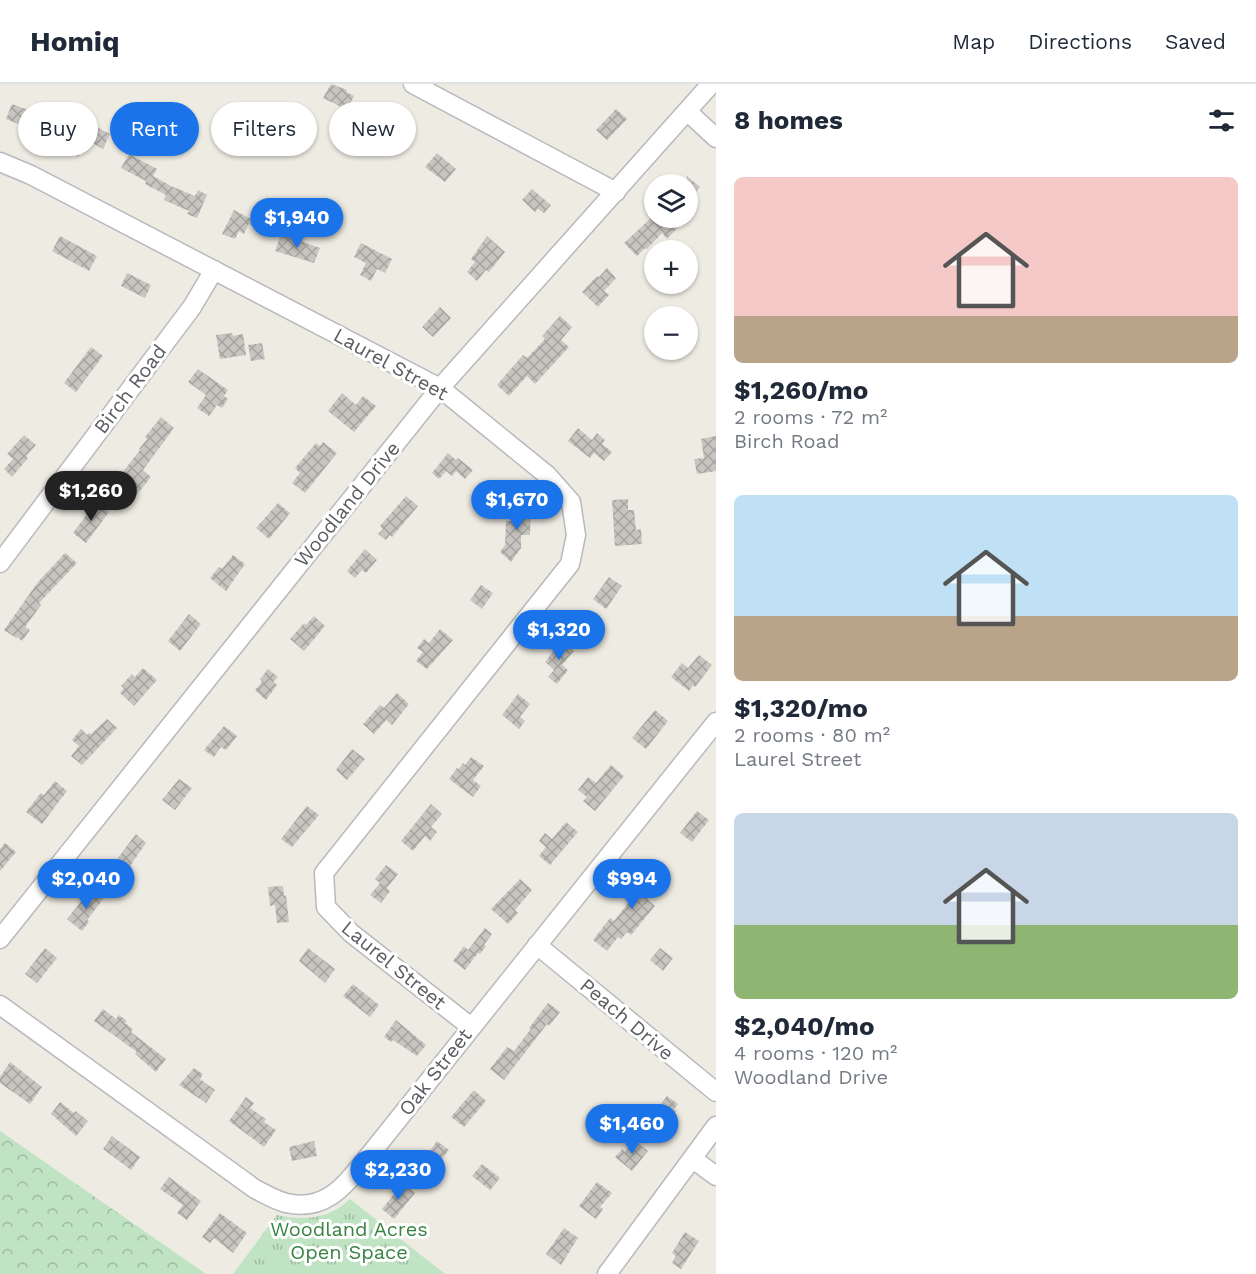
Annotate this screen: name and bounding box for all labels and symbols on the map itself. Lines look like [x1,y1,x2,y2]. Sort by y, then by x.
pin: $1,940 [248,198,346,249]
street label: Laurel Street [329,323,453,406]
street label: Birch Road [89,340,171,438]
street label: Woodland Drive [289,437,405,571]
pin: $1,260 [42,471,140,522]
pin: $1,670 [468,480,566,531]
pin: $1,320 [510,610,608,661]
pin: $2,040 [37,859,135,910]
pin: $994 [596,859,668,910]
street label: Laurel Street [337,916,452,1015]
street label: Peach Drive [575,973,679,1065]
street label: Oak Street [393,1023,477,1120]
pin: $1,460 [583,1104,681,1155]
pin: $2,230 [349,1150,447,1201]
park label: Woodland Acres Open Space [270,1217,428,1264]

